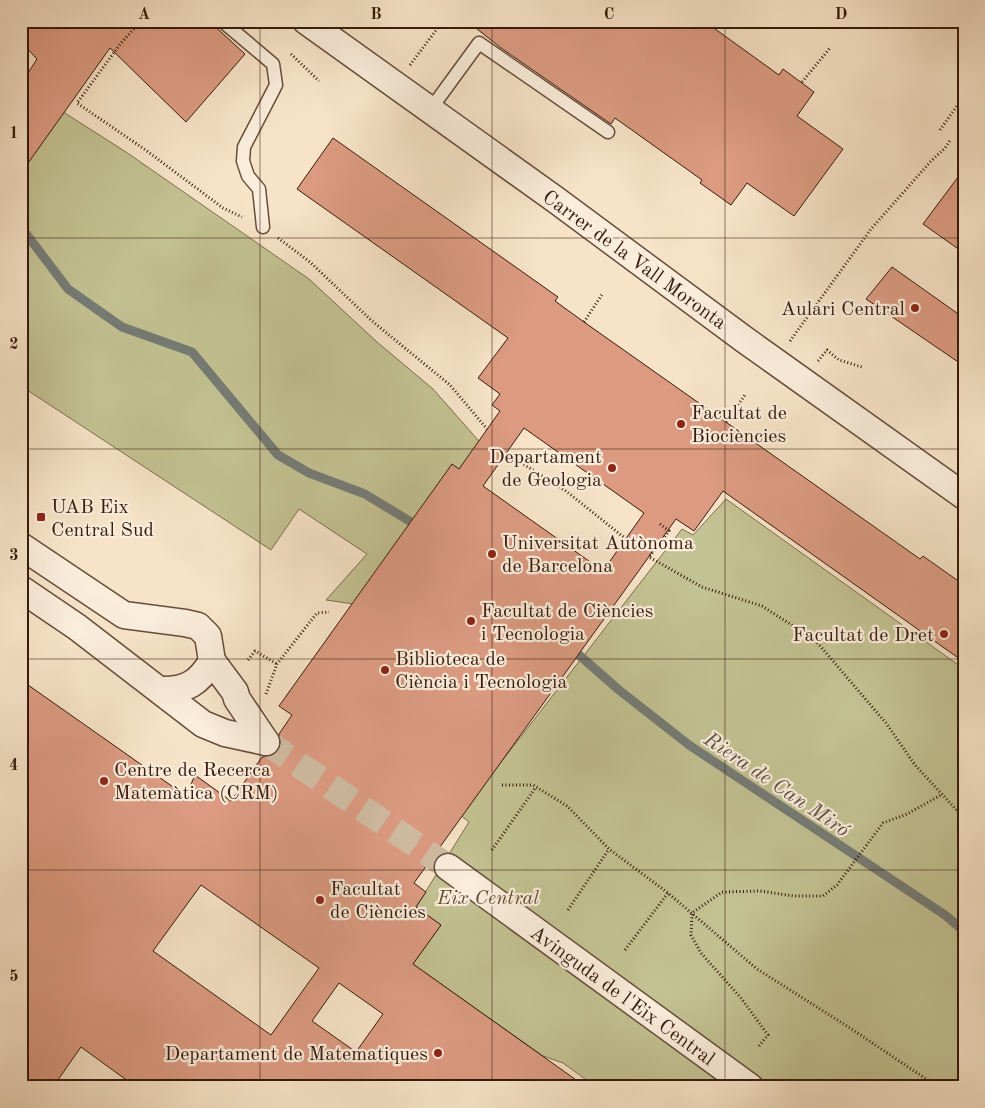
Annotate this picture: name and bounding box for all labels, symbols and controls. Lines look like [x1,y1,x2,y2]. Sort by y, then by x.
text: A [138,7,150,23]
text: B [370,7,382,23]
text: C [604,7,614,23]
text: D [835,7,847,23]
text: 1 [9,126,19,142]
street label: Carrer de la Vall Moronta [538,187,729,334]
place label: Aulari Central [781,300,905,320]
marker: Aulari Central [909,302,921,314]
text: 2 [9,337,19,353]
place label: Facultat de Biociències [691,404,787,447]
marker: Facultat de Biociències [675,418,687,430]
place label: Departament de Geologia [489,448,602,491]
marker: Departament de Geologia [606,462,618,474]
place label: UAB Eix Central Sud [51,498,154,541]
marker: UAB Eix Central Sud [35,511,47,523]
place label: Universitat Autònoma de Barcelona [502,534,694,577]
text: 3 [9,548,19,564]
marker: Universitat Autònoma de Barcelona [486,548,498,560]
place label: Facultat de Ciències i Tecnologia [481,602,653,645]
marker: Facultat de Ciències i Tecnologia [465,615,477,627]
place label: Facultat de Dret [792,626,934,646]
marker: Facultat de Dret [938,628,950,640]
place label: Biblioteca de Ciència i Tecnologia [395,650,567,693]
marker: Biblioteca de Ciència i Tecnologia [379,664,391,676]
water label: Riera de Can Miró [699,728,854,842]
text: 4 [9,758,19,774]
place label: Centre de Recerca Matemàtica (CRM) [114,761,278,804]
marker: Centre de Recerca Matemàtica (CRM) [98,775,110,787]
place label: Facultat de Ciències [330,880,426,923]
park label: Eix Central [436,889,539,909]
marker: Facultat de Ciències [314,894,326,906]
street label: Avinguda de l'Eix Central [526,923,718,1070]
text: 5 [9,969,19,985]
place label: Departament de Matematiques [165,1045,428,1065]
marker: Departament de Matematiques [432,1047,444,1059]

